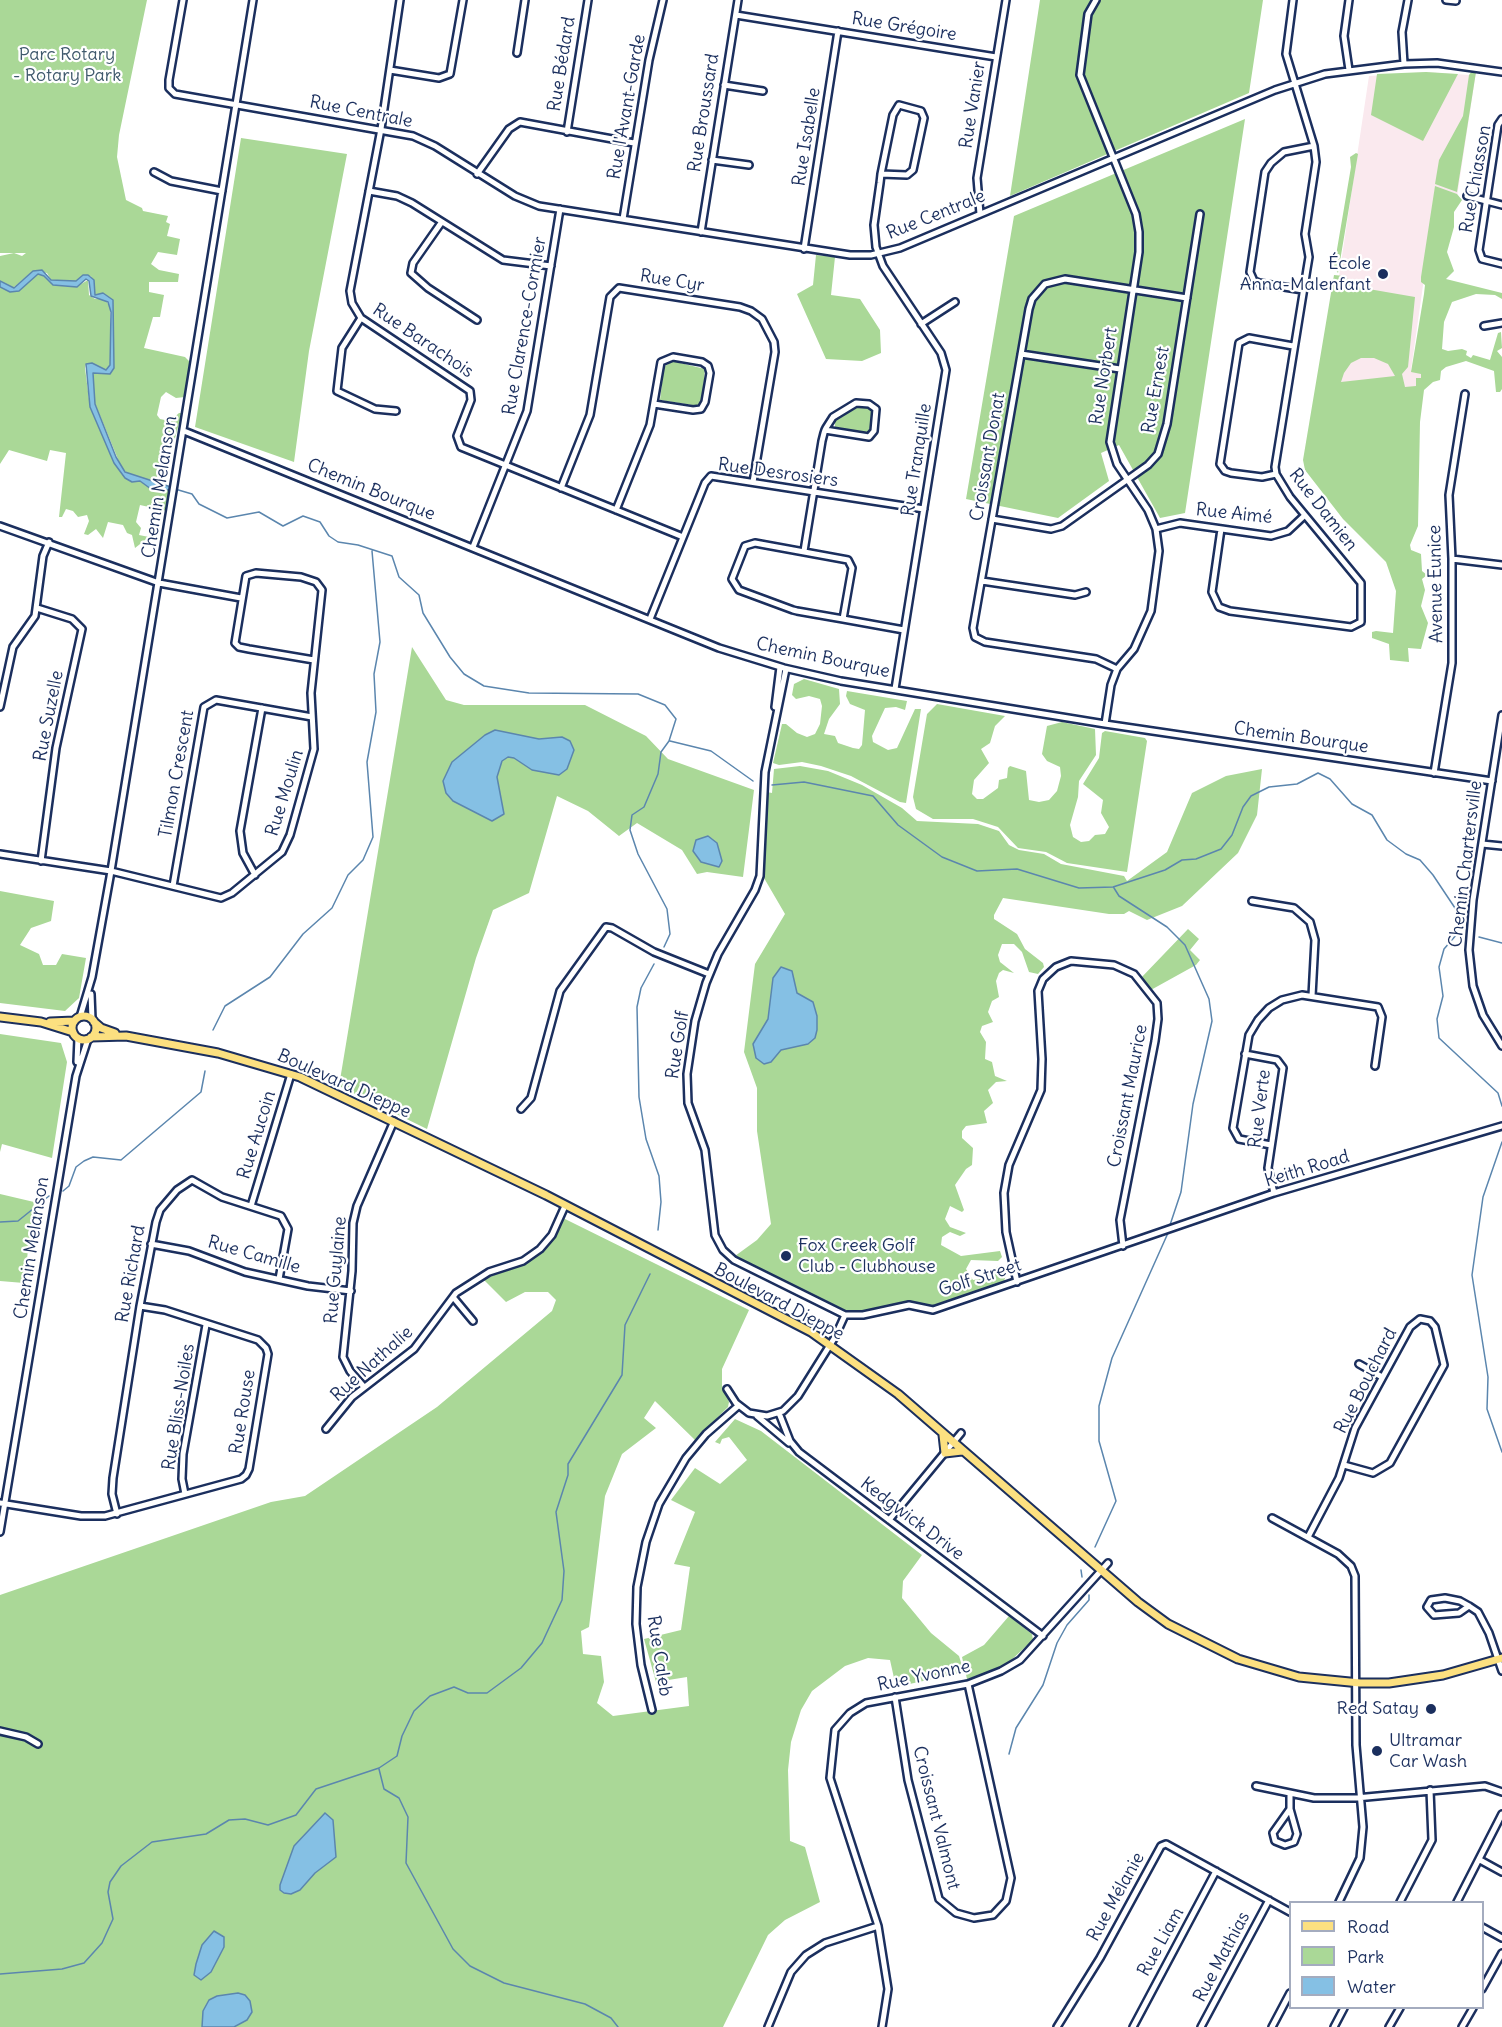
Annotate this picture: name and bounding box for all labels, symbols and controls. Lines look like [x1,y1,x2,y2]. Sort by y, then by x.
street label: Rue Grégoire [850,8,958,46]
street label: Rue Bédard [544,15,580,113]
street label: Rue l'Avant-Garde [604,33,650,181]
park label: Parc Rotary - Rotary Park [13,44,121,86]
street label: Rue Broussard [684,52,724,174]
street label: Rue Vanier [955,60,991,150]
street label: Rue Isabelle [789,86,825,188]
street label: Rue Centrale [308,91,414,133]
street label: Rue Chiasson [1456,123,1496,235]
street label: Rue Centrale [884,185,988,245]
street label: Rue Clarence-Cormier [499,235,551,417]
place label: École Anna-Malenfant [1240,253,1371,296]
street label: Rue Cyr [638,265,706,297]
marker: École Anna-Malenfant [1376,267,1390,281]
street label: Rue Barachois [368,299,478,383]
street label: Rue Norbert [1086,326,1122,426]
street label: Rue Ernest [1138,345,1174,435]
street label: Croissant Donat [966,391,1010,523]
street label: Rue Tranquille [897,402,937,518]
street label: Chemin Melanson [138,414,182,560]
street label: Chemin Bourque [304,454,438,526]
street label: Rue Desrosiers [717,454,839,492]
street label: Rue Damien [1284,464,1362,556]
street label: Rue Aimé [1195,499,1273,529]
street label: Avenue Eunice [1424,525,1448,643]
street label: Chemin Bourque [754,633,892,683]
street label: Rue Suzelle [30,669,68,763]
street label: Tilmon Crescent [155,708,199,840]
street label: Chemin Bourque [1232,718,1370,758]
street label: Rue Moulin [262,747,308,839]
street label: Chemin Chartersville [1445,779,1487,949]
street label: Rue Golf [662,1009,694,1081]
street label: Croissant Maurice [1104,1023,1152,1169]
street label: Boulevard Dieppe [274,1045,414,1123]
street label: Rue Verte [1244,1069,1276,1149]
street label: Rue Aucoin [233,1088,281,1182]
street label: Keith Road [1262,1146,1352,1192]
street label: Chemin Melanson [10,1175,54,1321]
street label: Rue Guylaine [321,1215,351,1325]
street label: Rue Richard [112,1223,150,1325]
street label: Rue Camille [205,1231,303,1279]
place label: Fox Creek Golf Club - Clubhouse [798,1235,936,1278]
marker: Fox Creek Golf Club - Clubhouse [779,1249,793,1263]
street label: Golf Street [936,1255,1024,1301]
street label: Boulevard Dieppe [710,1259,848,1345]
street label: Rue Nathalie [327,1322,417,1406]
street label: Rue Bouchard [1330,1325,1402,1437]
street label: Rue Bliss-Noiles [158,1342,200,1472]
street label: Rue Rouse [226,1368,260,1456]
street label: Kedgwick Drive [856,1473,968,1565]
street label: Rue Caleb [642,1614,676,1698]
street label: Rue Yvonne [876,1656,972,1696]
place label: Red Satay [1337,1698,1419,1720]
marker: Red Satay [1424,1702,1438,1716]
place label: Ultramar Car Wash [1389,1730,1467,1772]
street label: Croissant Valmont [908,1744,964,1892]
marker: Ultramar Car Wash [1370,1744,1384,1758]
street label: Rue Mélanie [1083,1849,1149,1945]
legend [1289,1901,1484,2009]
street label: Rue Liam [1133,1904,1189,1980]
street label: Rue Mathias [1189,1908,1255,2006]
text: Road [1347,1915,1389,1938]
text: Park [1347,1945,1384,1968]
text: Water [1347,1975,1396,1998]

